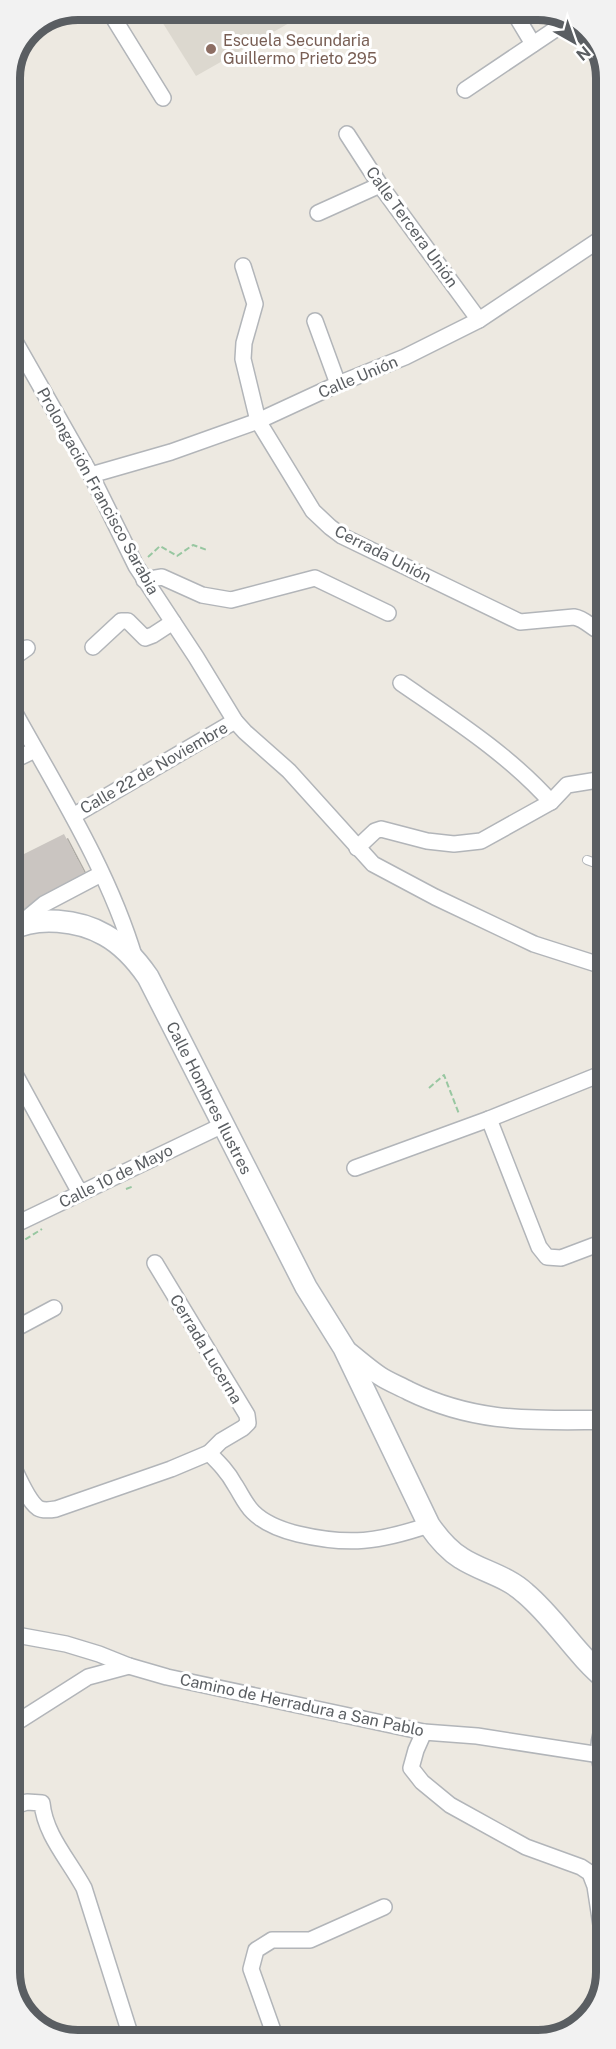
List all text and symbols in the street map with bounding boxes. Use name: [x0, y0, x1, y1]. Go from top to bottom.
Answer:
north arrow: [544, 12, 604, 72]
place label: Escuela Secundaria Guillermo Prieto 295: [223, 31, 377, 68]
marker: Escuela Secundaria Guillermo Prieto 295: [204, 42, 218, 56]
text: N: [572, 42, 594, 64]
street label: Calle Tercera Unión: [362, 163, 462, 291]
street label: Calle Unión: [315, 352, 401, 402]
street label: Prolongación Francisco Sarabia: [33, 384, 163, 598]
street label: Cerrada Unión: [331, 521, 435, 587]
street label: Calle 22 de Noviembre: [77, 718, 231, 818]
street label: Calle Hombres Ilustres: [162, 1018, 256, 1178]
street label: Calle 10 de Mayo: [56, 1140, 176, 1212]
street label: Cerrada Lucerna: [166, 1291, 246, 1407]
street label: Camino de Herradura a San Pablo: [178, 1670, 426, 1740]

